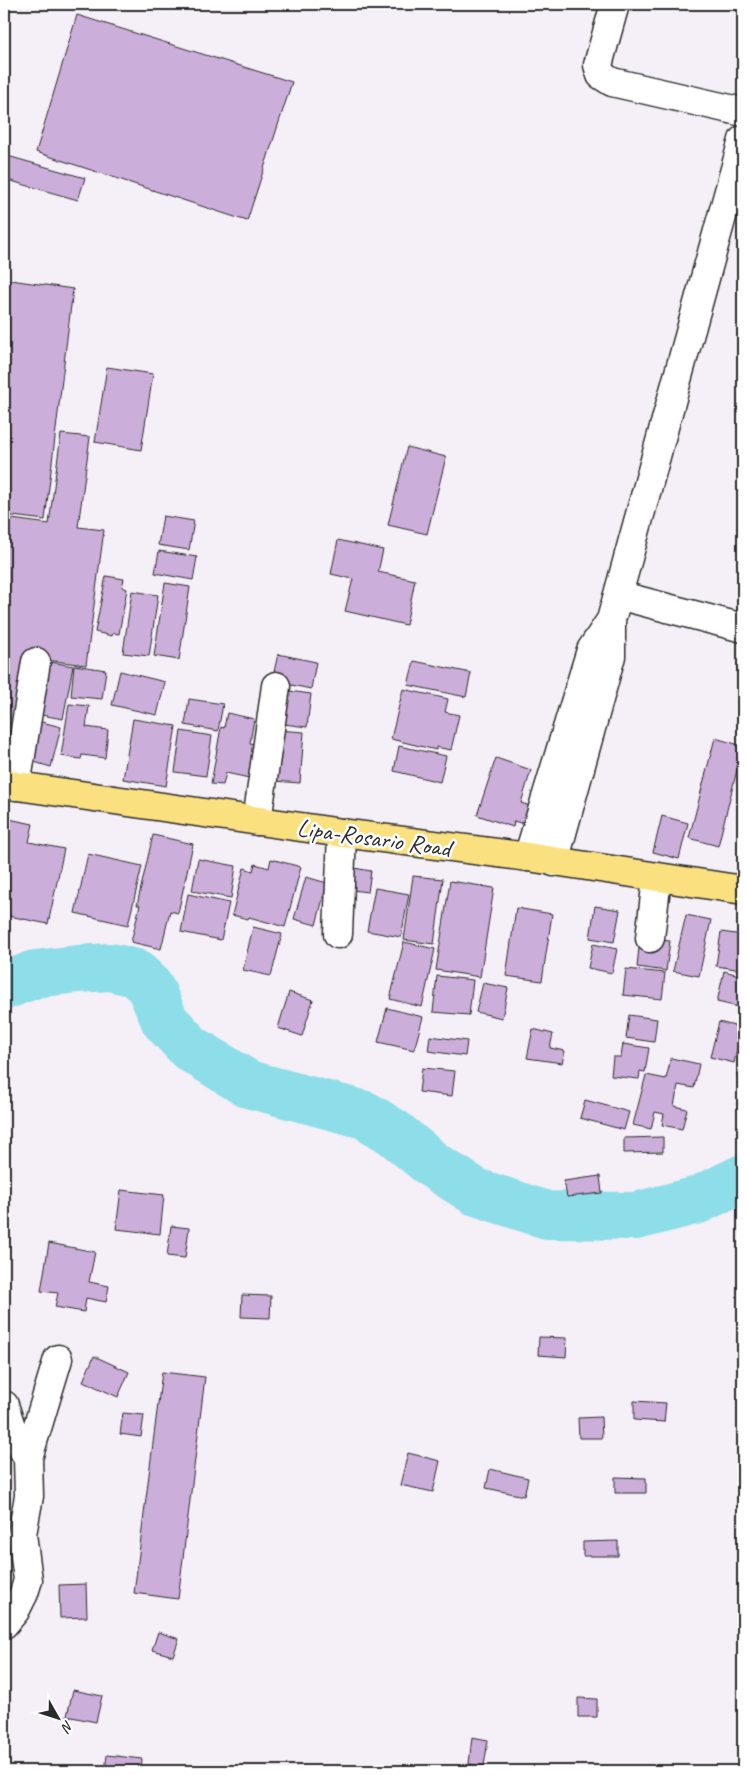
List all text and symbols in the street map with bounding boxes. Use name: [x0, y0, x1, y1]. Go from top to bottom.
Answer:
street label: Lipa-Rosario Road: [295, 811, 457, 865]
north arrow: [32, 1692, 82, 1742]
text: N: [57, 1717, 77, 1736]

